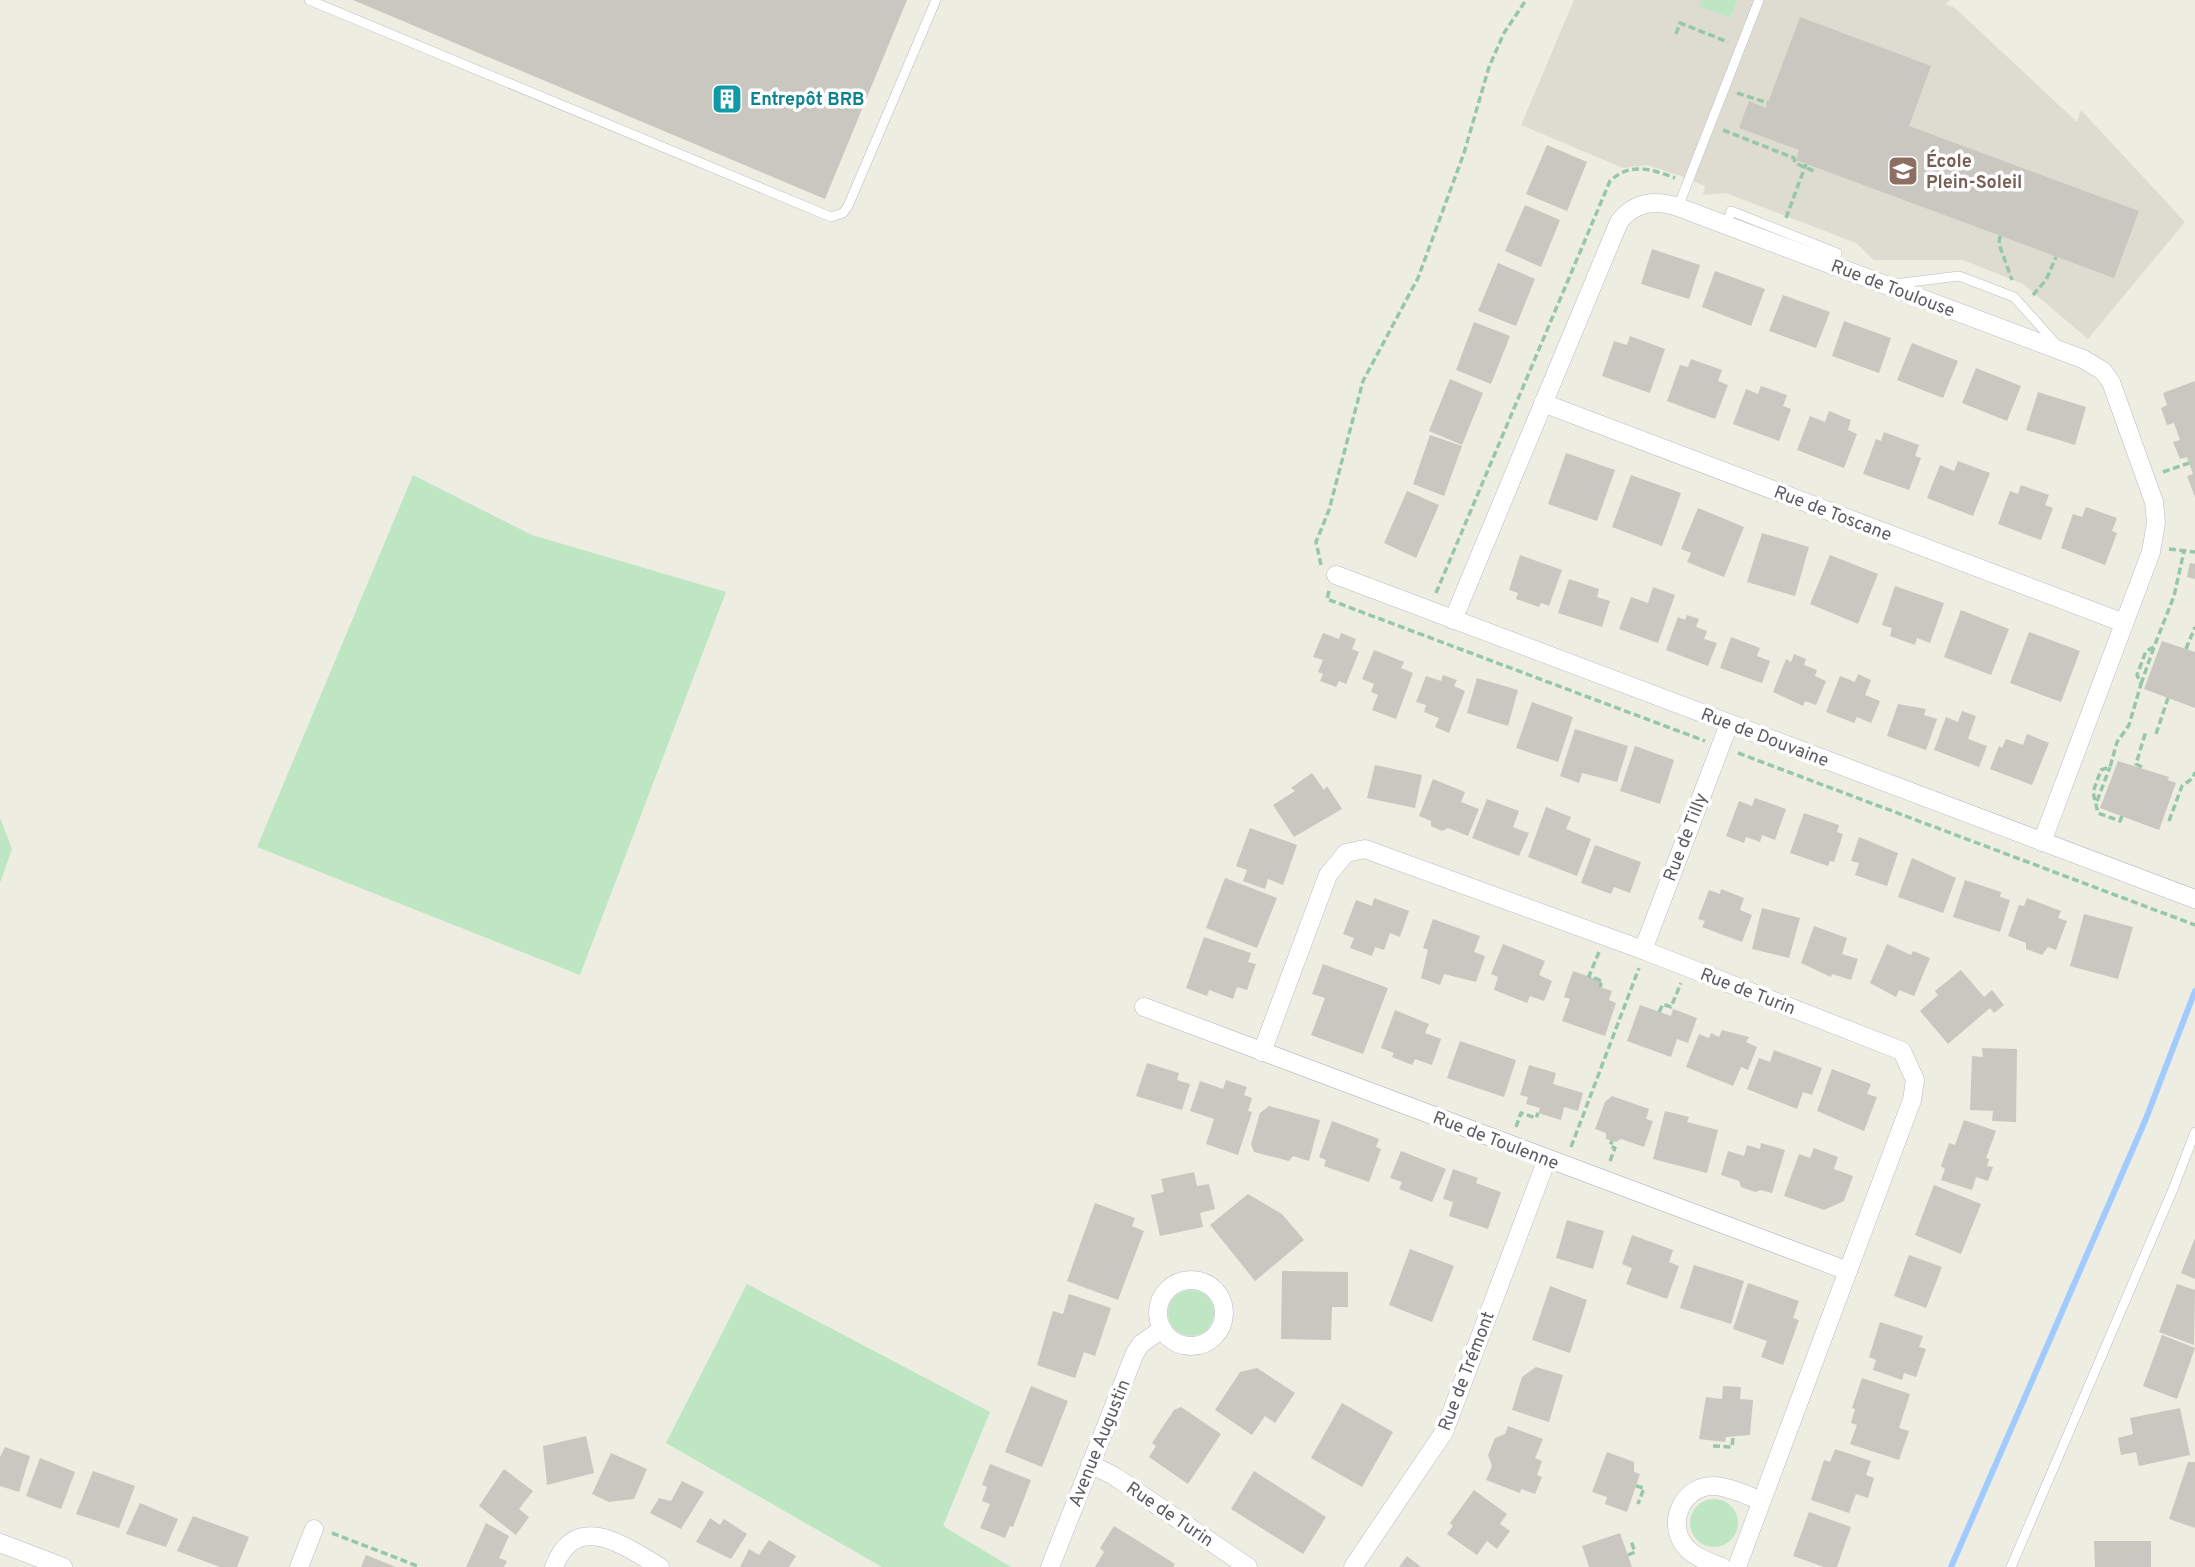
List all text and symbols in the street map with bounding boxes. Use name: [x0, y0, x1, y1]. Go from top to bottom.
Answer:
building icon: Entrepôt BRB: [710, 82, 744, 116]
place label: Entrepôt BRB: [750, 89, 865, 112]
place label: École Plein-Soleil: [1926, 149, 2022, 195]
school or university icon: École Plein-Soleil: [1886, 154, 1920, 188]
street label: Rue de Toulouse: [1827, 255, 1958, 324]
street label: Rue de Toscane: [1770, 481, 1895, 547]
street label: Rue de Douvaine: [1697, 703, 1832, 773]
street label: Rue de Tilly: [1659, 790, 1714, 885]
street label: Rue de Turin: [1696, 964, 1799, 1021]
street label: Rue de Toulenne: [1429, 1107, 1562, 1176]
street label: Rue de Trémont: [1434, 1308, 1501, 1435]
street label: Avenue Augustin: [1064, 1376, 1136, 1511]
street label: Rue de Turin: [1121, 1478, 1217, 1553]

